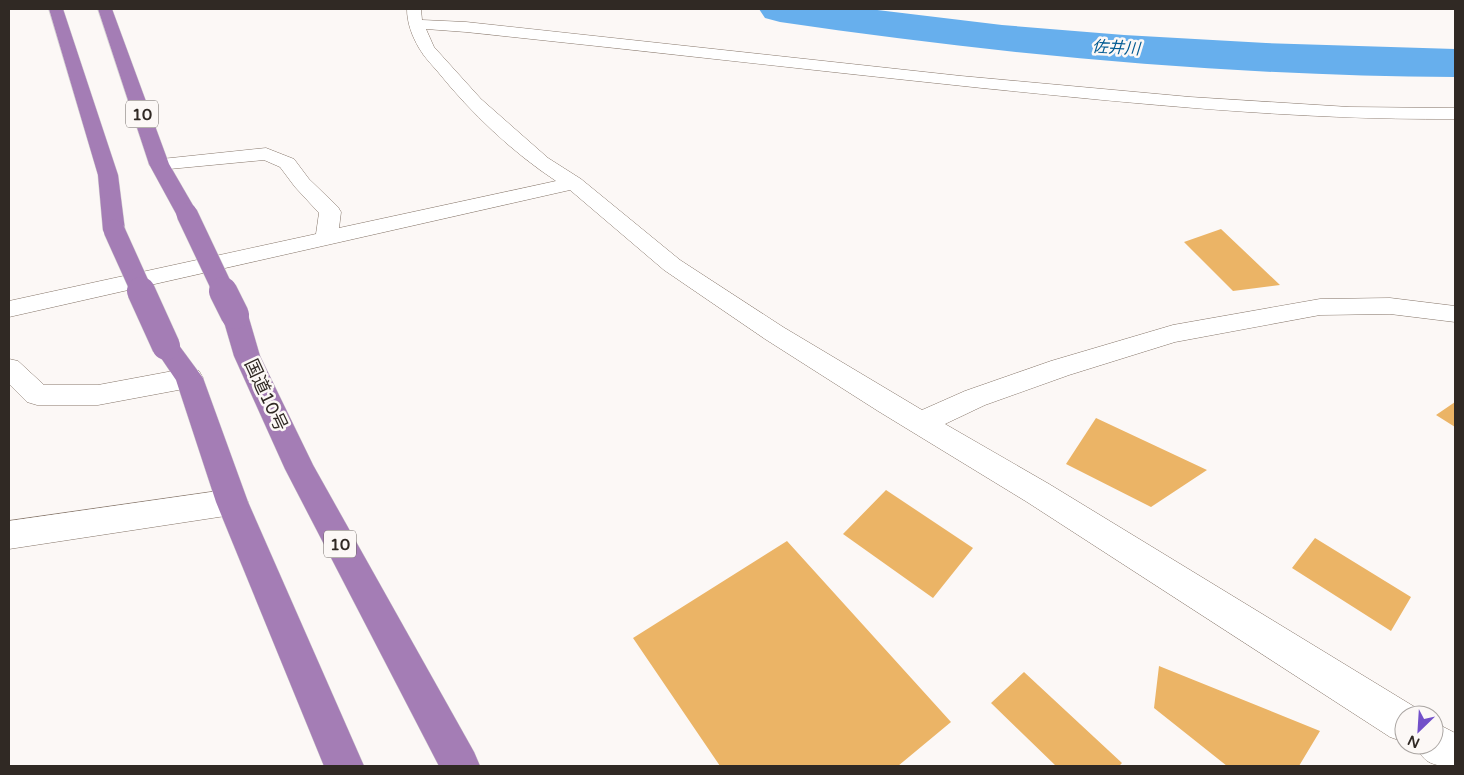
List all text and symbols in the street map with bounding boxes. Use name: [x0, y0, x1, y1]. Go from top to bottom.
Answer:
water label: 佐井川: [1091, 37, 1142, 59]
road number: 10: [126, 100, 158, 128]
street label: 国道10号: [240, 356, 292, 434]
road number: 10: [324, 530, 356, 558]
north arrow: [1394, 705, 1444, 755]
text: N: [1405, 731, 1422, 751]

